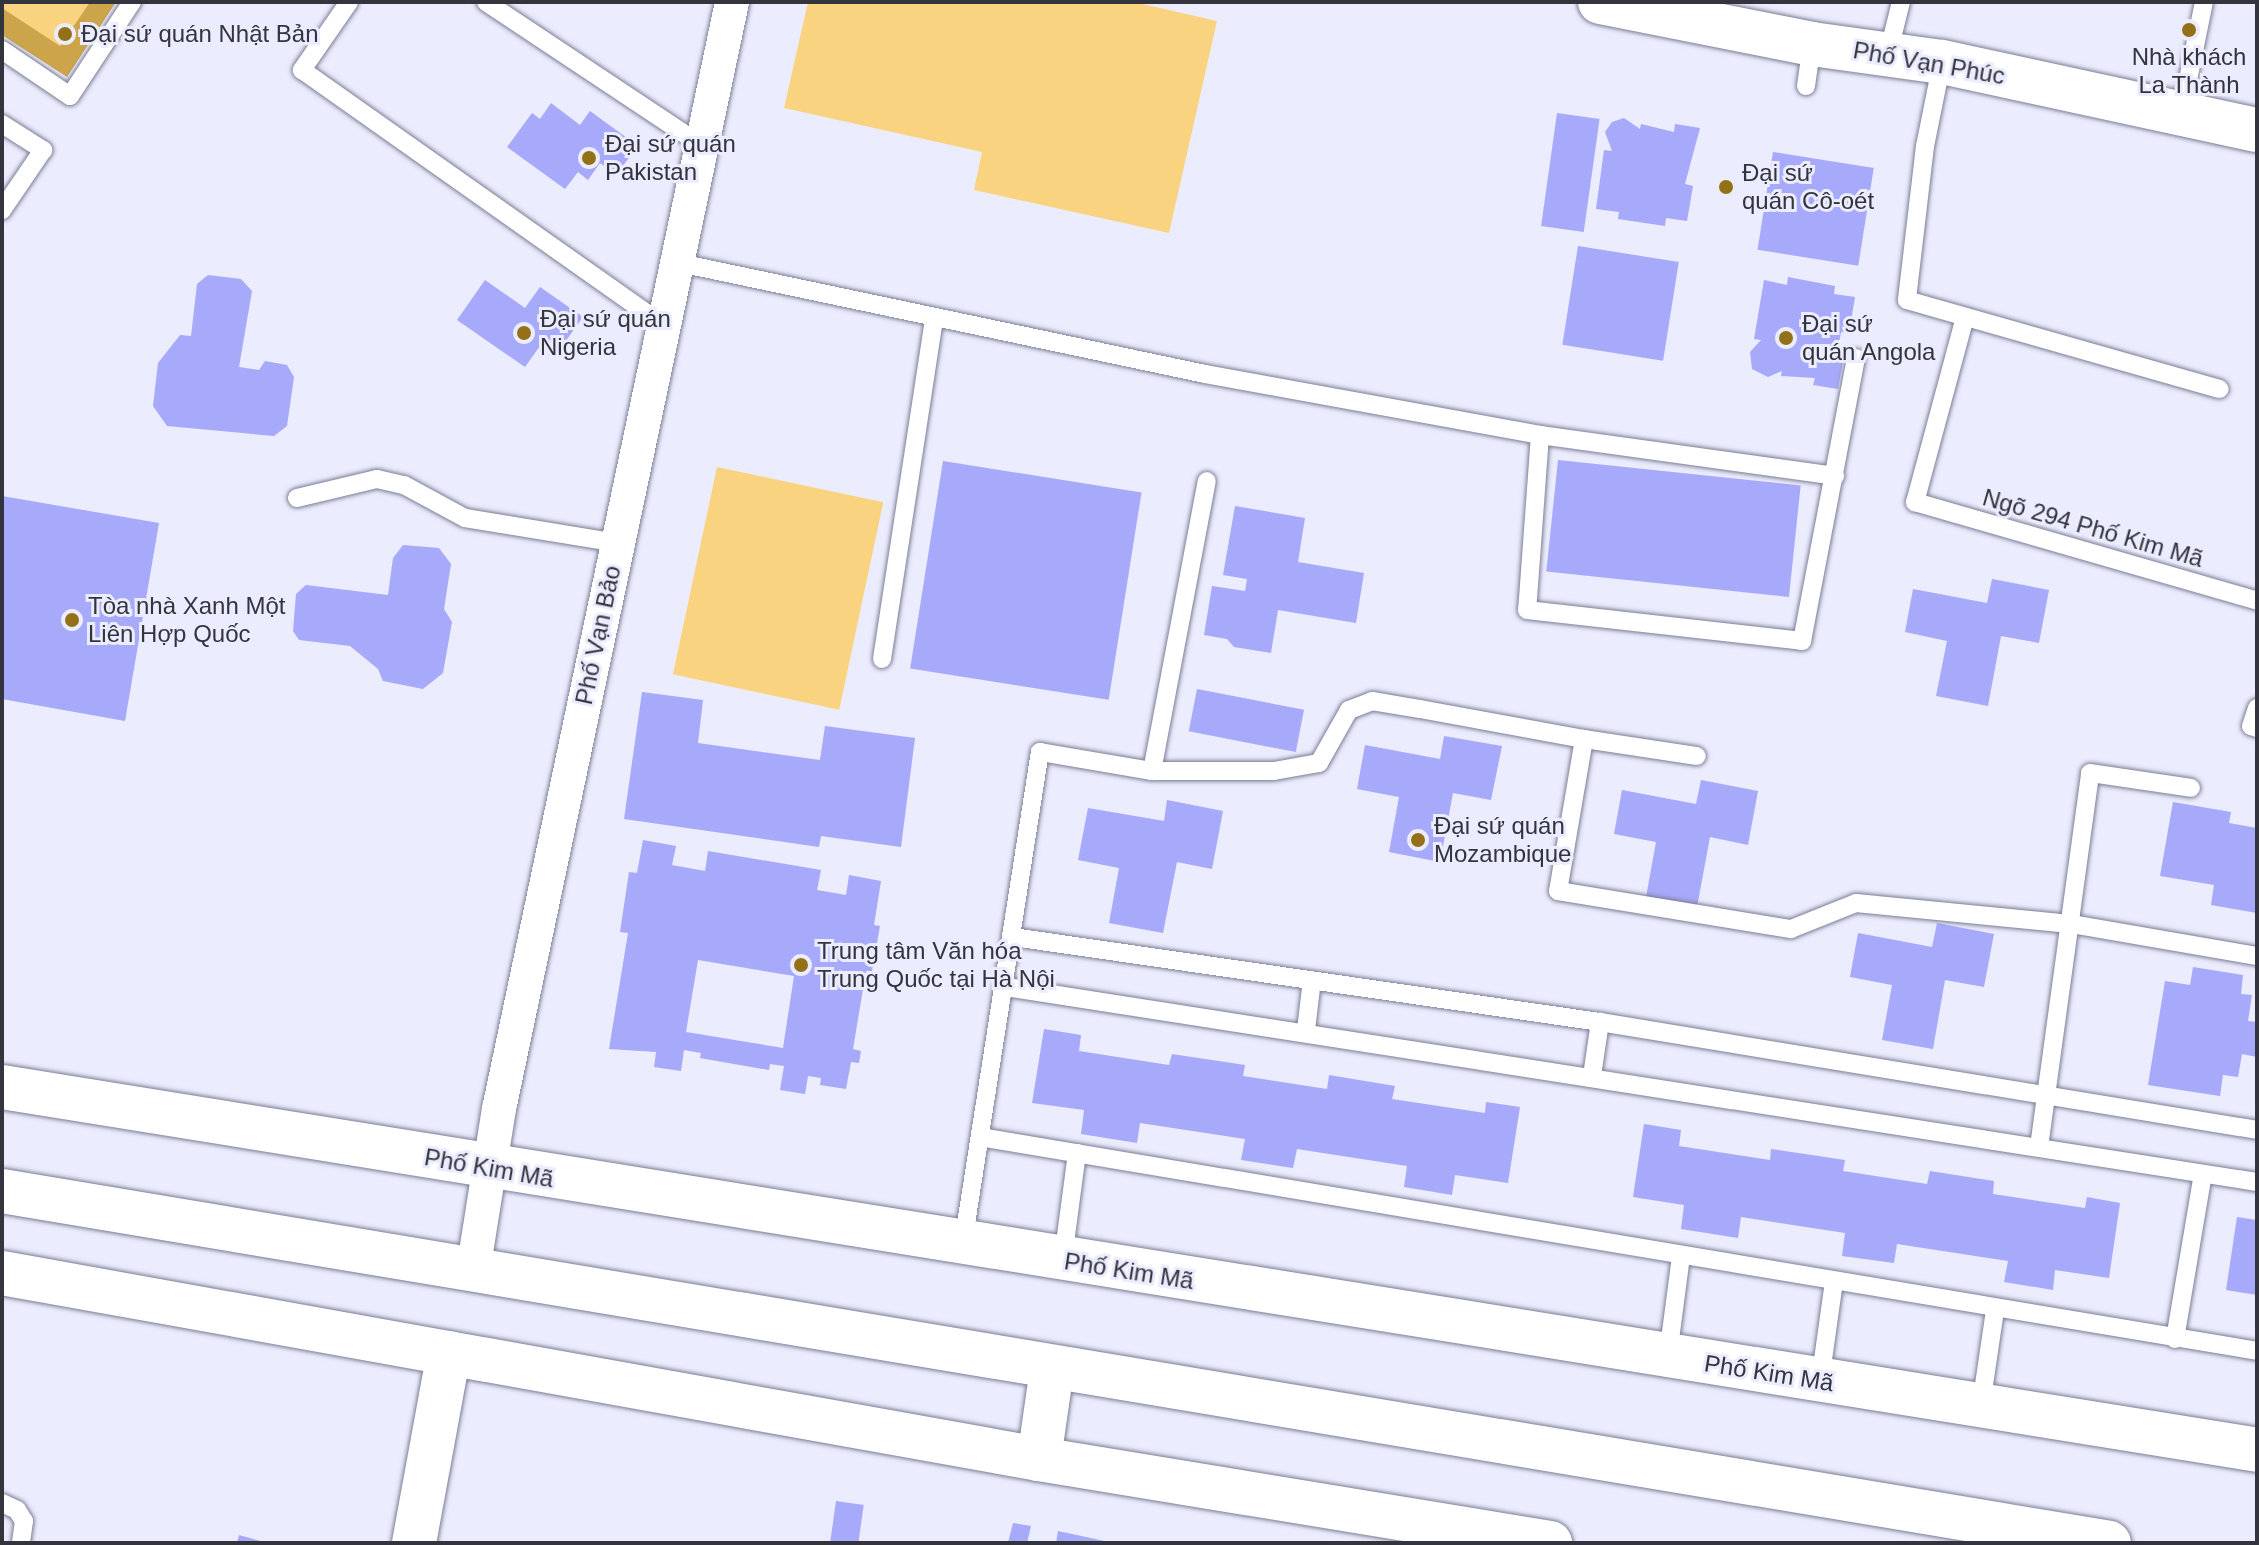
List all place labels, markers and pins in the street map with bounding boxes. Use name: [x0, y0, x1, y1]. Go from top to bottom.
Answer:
place label: Đại sứ quán Nhật Bản: [81, 20, 319, 48]
marker: Nhà khách La Thành: [2180, 21, 2198, 39]
marker: Đại sứ quán Nhật Bản: [56, 25, 74, 43]
place label: Nhà khách La Thành: [2132, 43, 2246, 99]
place label: Đại sứ quán Pakistan: [605, 130, 736, 186]
marker: Đại sứ quán Pakistan: [580, 149, 598, 167]
place label: Đại sứ quán Cô-oét: [1742, 159, 1874, 215]
marker: Đại sứ quán Cô-oét: [1717, 178, 1735, 196]
place label: Đại sứ quán Nigeria: [540, 305, 671, 361]
place label: Đại sứ quán Angola: [1802, 310, 1937, 366]
marker: Đại sứ quán Nigeria: [515, 324, 533, 342]
marker: Đại sứ quán Angola: [1777, 329, 1795, 347]
place label: Tòa nhà Xanh Một Liên Hợp Quốc: [88, 592, 285, 648]
marker: Tòa nhà Xanh Một Liên Hợp Quốc: [63, 611, 81, 629]
place label: Đại sứ quán Mozambique: [1434, 812, 1571, 868]
marker: Đại sứ quán Mozambique: [1409, 831, 1427, 849]
place label: Trung tâm Văn hóa Trung Quốc tại Hà Nội: [817, 937, 1055, 993]
marker: Trung tâm Văn hóa Trung Quốc tại Hà Nội: [792, 956, 810, 974]

